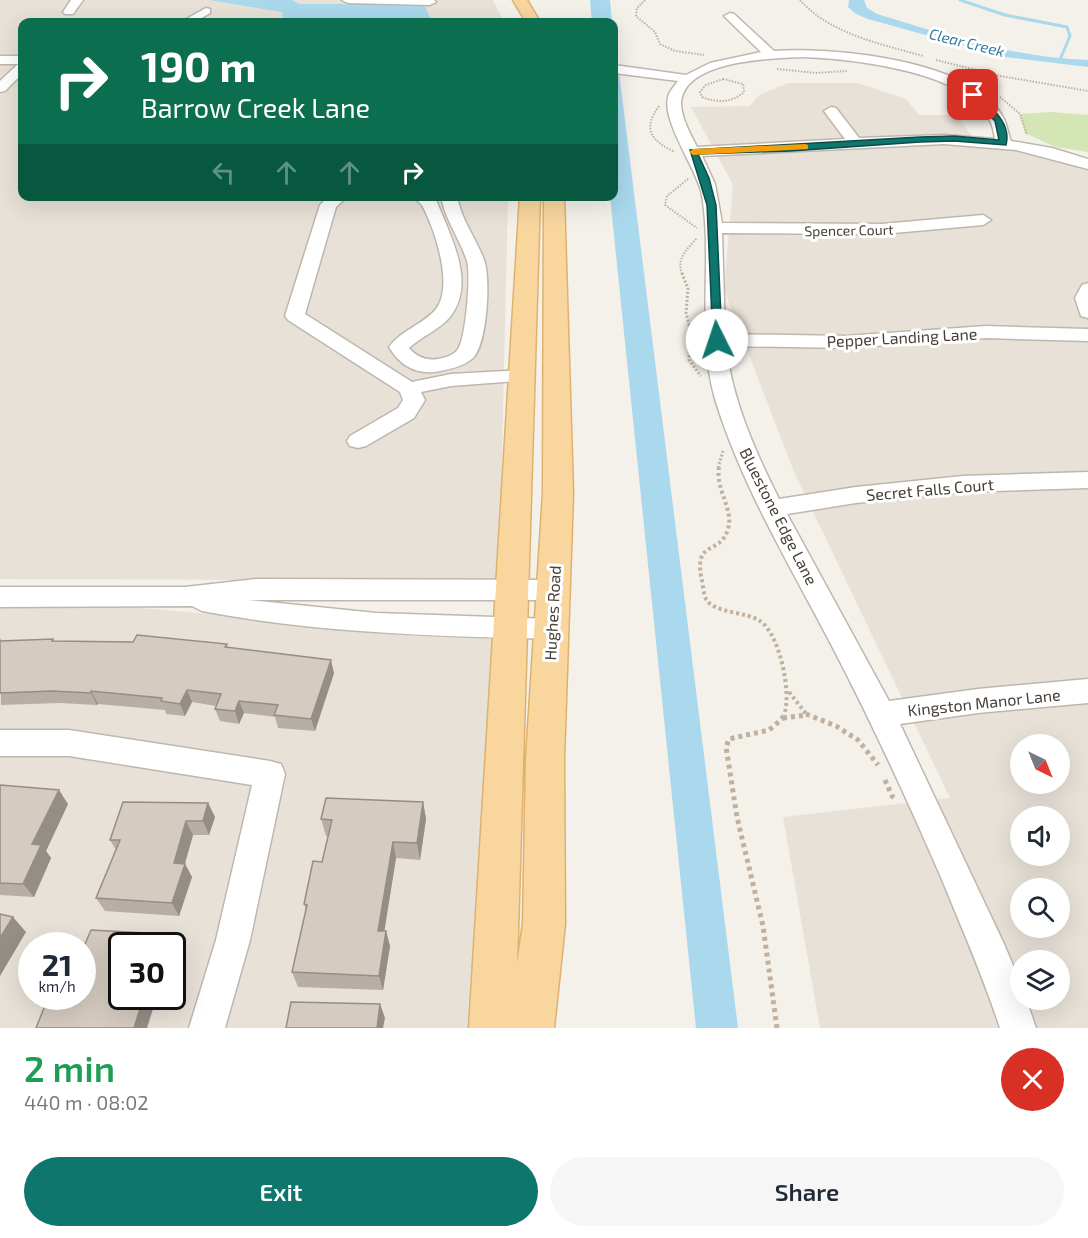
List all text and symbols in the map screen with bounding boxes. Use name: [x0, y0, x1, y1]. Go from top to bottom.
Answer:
water label: Clear Creek: [928, 24, 1007, 60]
text: 190 m: [141, 40, 257, 90]
icon: right: [42, 42, 120, 120]
pin: [947, 69, 998, 120]
icon: arrive: [956, 78, 989, 111]
text: Barrow Creek Lane: [141, 91, 370, 123]
icon: left: [207, 156, 240, 189]
icon: ahead: [270, 156, 303, 189]
icon: ahead: [333, 156, 366, 189]
icon: right: [396, 156, 429, 189]
street label: Spencer Court: [804, 221, 894, 239]
position arrow: [685, 308, 749, 372]
street label: Pepper Landing Lane: [826, 324, 978, 350]
street label: Bluestone Edge Lane: [736, 444, 822, 588]
street label: Secret Falls Court: [865, 474, 995, 504]
street label: Hughes Road: [540, 565, 564, 661]
street label: Kingston Manor Lane: [907, 685, 1061, 719]
north arrow: [1010, 734, 1070, 794]
map controls: [1010, 734, 1070, 1010]
button: sound: [1010, 806, 1070, 866]
button: search: [1010, 878, 1070, 938]
speed limit sign: 30: [108, 932, 186, 1010]
text: 21: [42, 946, 72, 982]
button: layers: [1010, 950, 1070, 1010]
text: km/h: [38, 977, 76, 995]
text: 2 min: [24, 1046, 115, 1089]
button: close: [1001, 1048, 1064, 1111]
text: 440 m · 08:02: [24, 1090, 149, 1114]
button: Exit: [24, 1157, 538, 1226]
button: Share: [550, 1157, 1064, 1226]

